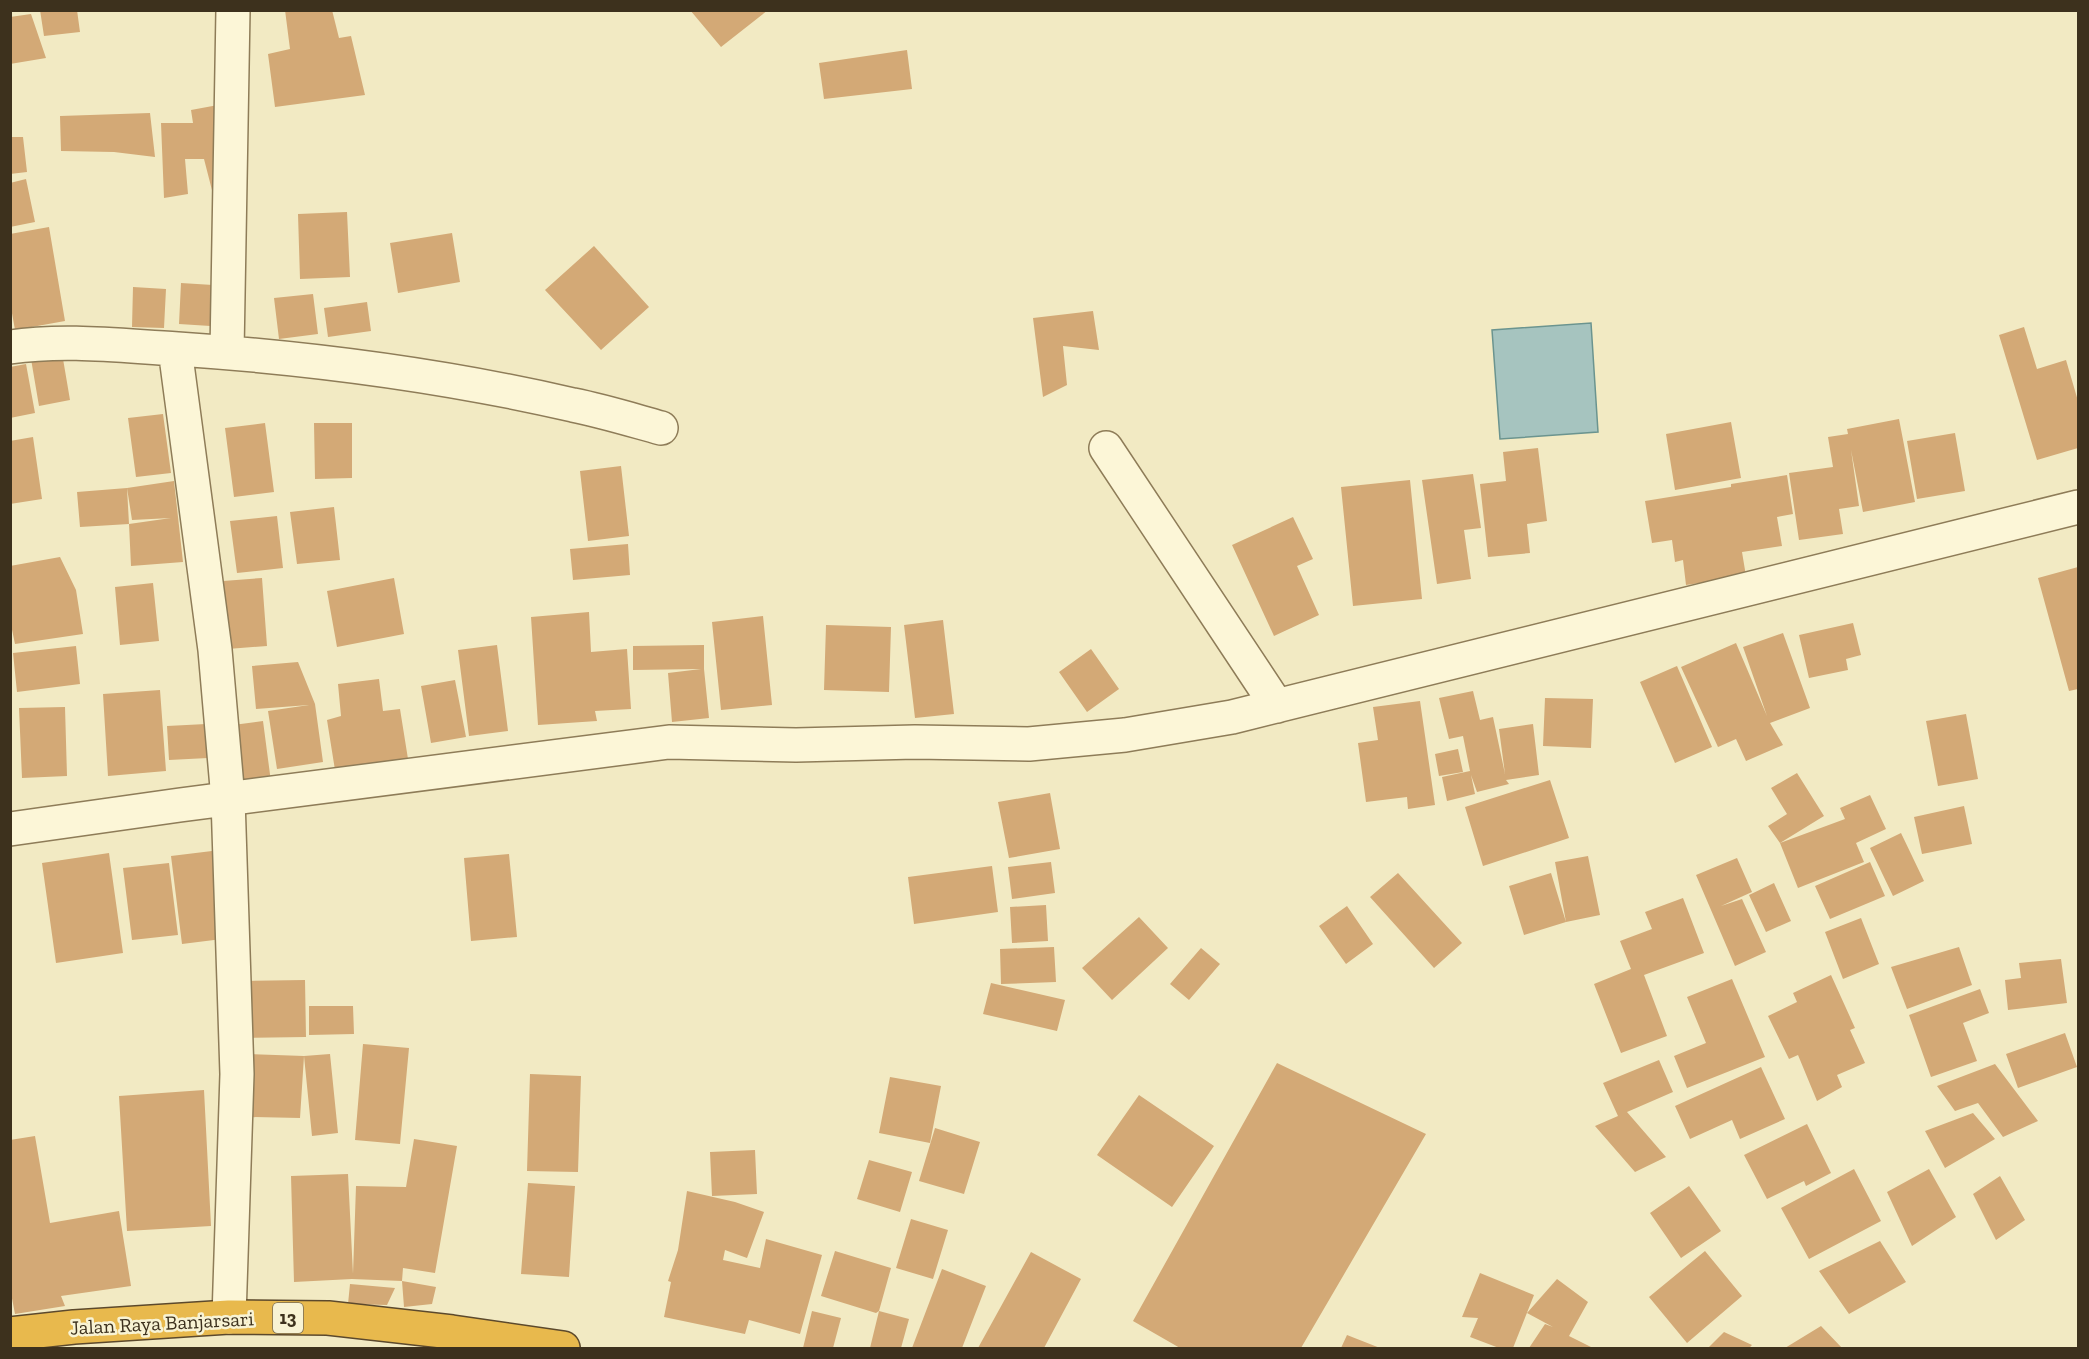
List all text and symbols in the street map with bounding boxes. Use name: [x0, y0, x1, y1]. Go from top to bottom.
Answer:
road number: 13: [273, 1303, 303, 1333]
street label: Jalan Raya Banjarsari: [70, 1306, 255, 1340]

